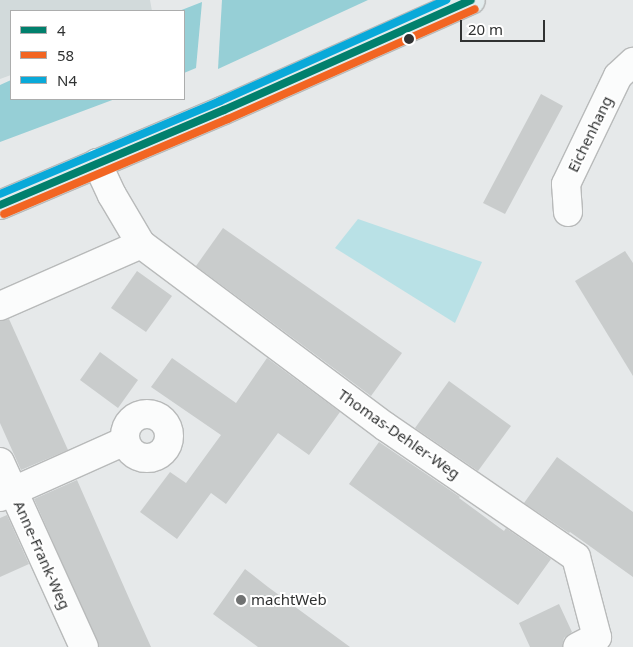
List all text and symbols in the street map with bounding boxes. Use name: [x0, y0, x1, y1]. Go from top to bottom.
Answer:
legend: [10, 10, 185, 100]
scale bar: [463, 10, 548, 42]
text: 20 m: [468, 19, 503, 39]
text: 4: [57, 20, 66, 40]
unlabelled marker: [404, 34, 414, 44]
text: 58: [57, 45, 74, 65]
text: N4: [57, 70, 77, 90]
street label: Eichenhang: [564, 93, 616, 175]
street label: Thomas-Dehler-Weg: [335, 385, 463, 483]
street label: Anne-Frank-Weg: [10, 498, 74, 612]
place label: machtWeb: [251, 591, 327, 609]
marker: machtWeb: [235, 594, 247, 606]

